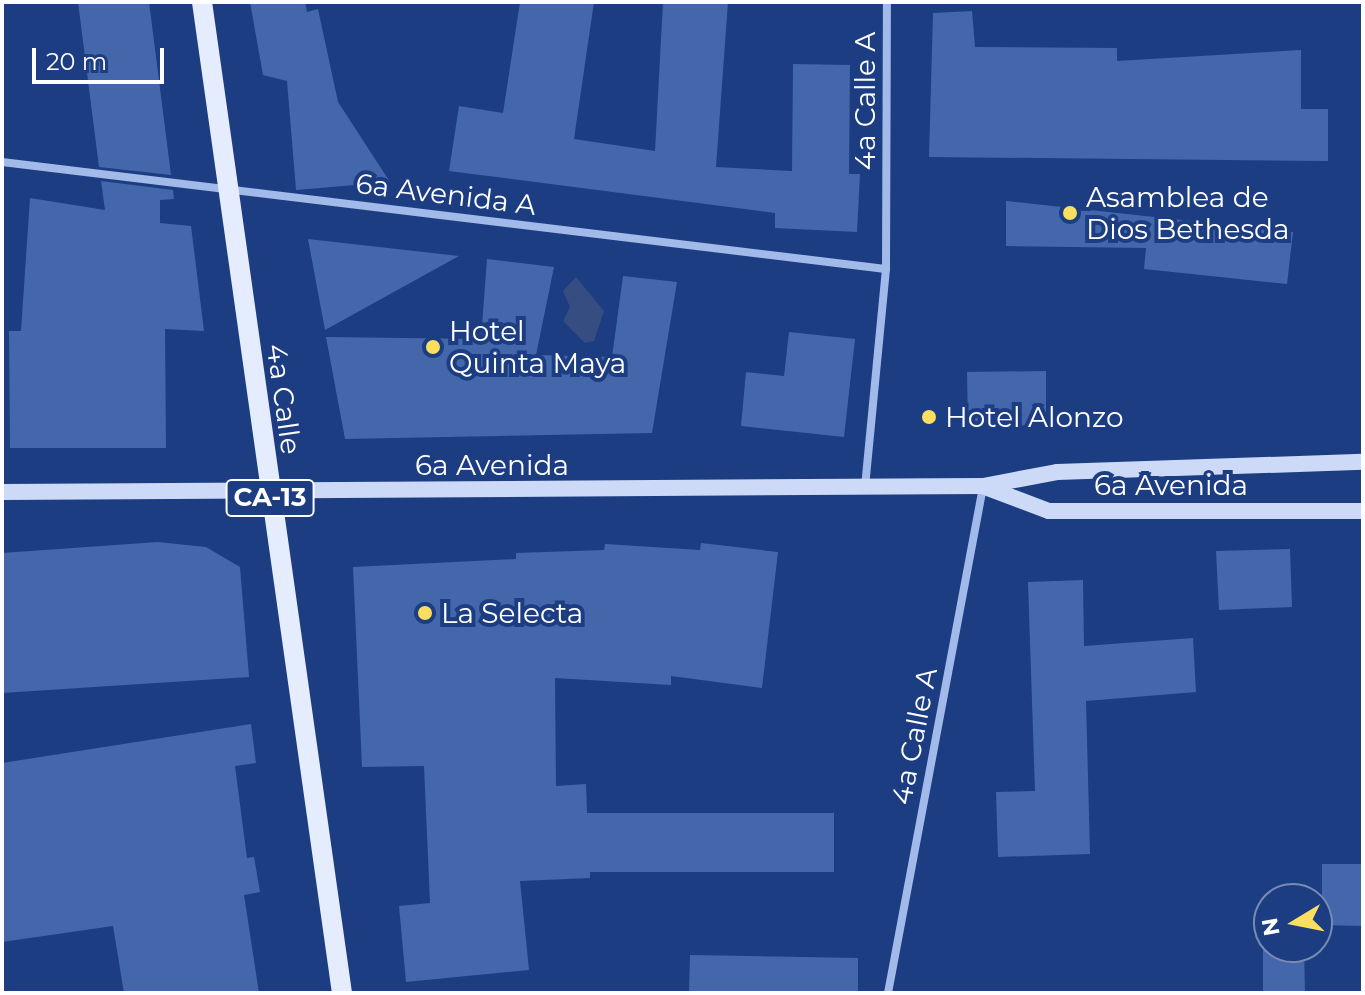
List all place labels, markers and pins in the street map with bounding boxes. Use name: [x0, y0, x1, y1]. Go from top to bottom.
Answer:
place label: Asamblea de Dios Bethesda: [1086, 180, 1290, 246]
marker: Asamblea de Dios Bethesda: [1061, 204, 1079, 222]
place label: Hotel Quinta Maya: [449, 314, 626, 380]
marker: Hotel Quinta Maya: [424, 338, 442, 356]
place label: Hotel Alonzo: [945, 400, 1124, 434]
marker: Hotel Alonzo: [920, 408, 938, 426]
place label: La Selecta: [441, 596, 583, 630]
marker: La Selecta: [416, 604, 434, 622]

